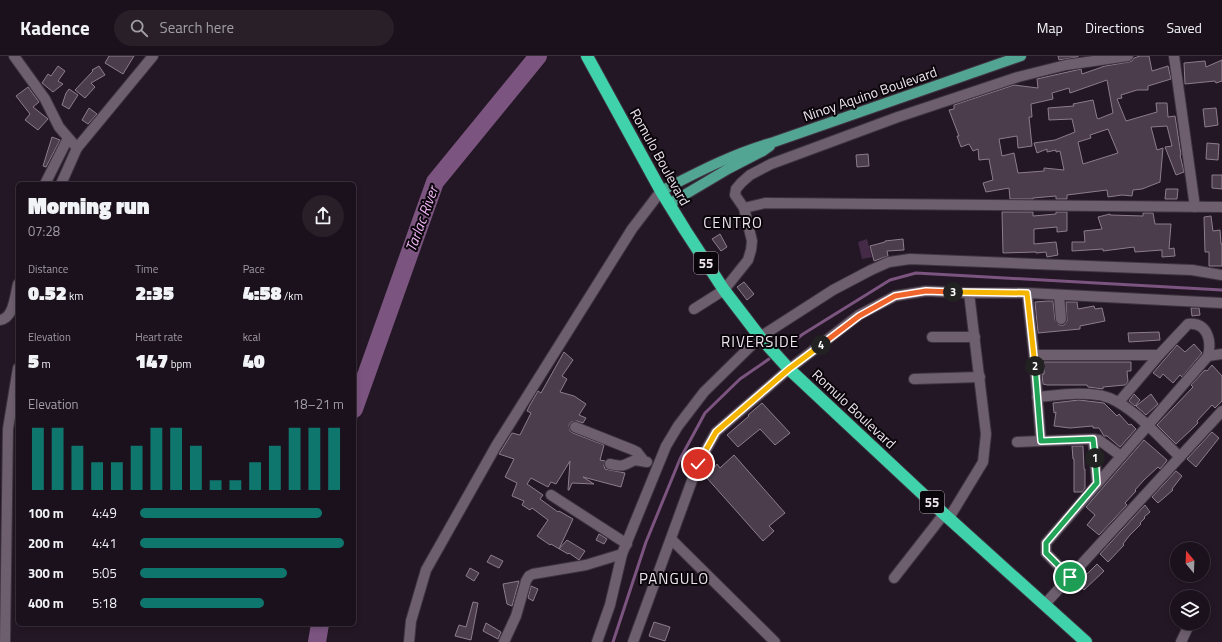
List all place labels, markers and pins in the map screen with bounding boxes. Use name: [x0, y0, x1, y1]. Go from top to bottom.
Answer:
pin: 3: [943, 282, 963, 302]
pin: 4: [811, 335, 831, 355]
pin: 2: [1025, 356, 1045, 376]
pin: [681, 447, 715, 481]
pin: 1: [1085, 448, 1105, 468]
pin: [1053, 560, 1087, 594]

